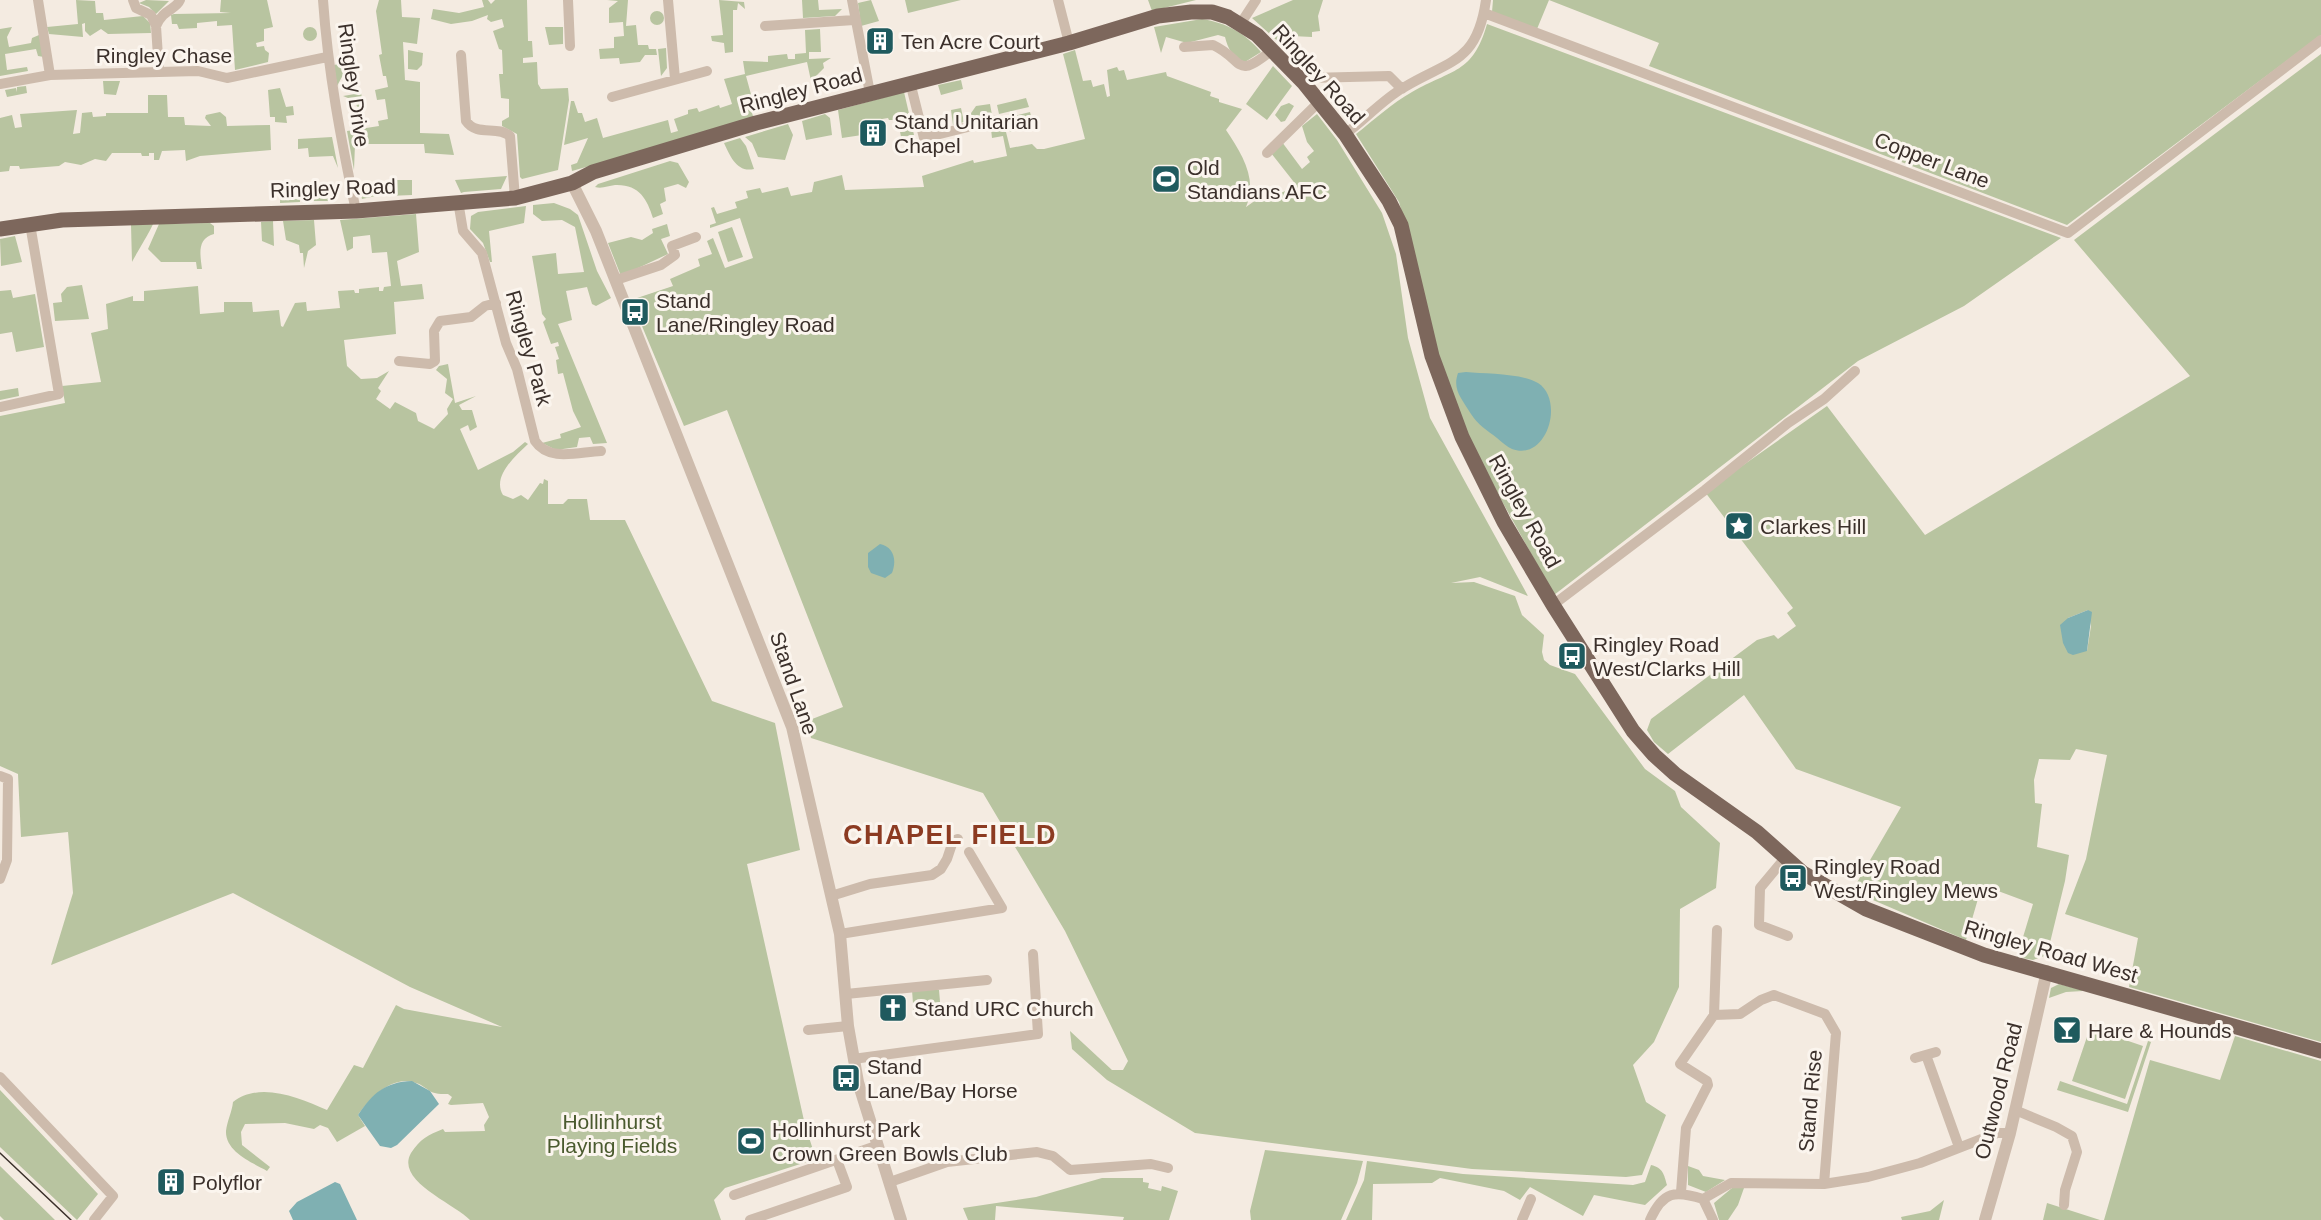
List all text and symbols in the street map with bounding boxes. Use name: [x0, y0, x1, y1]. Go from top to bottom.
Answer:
street label: Ringley Road: [1268, 19, 1370, 129]
street label: Ringley Drive: [334, 22, 374, 148]
building icon: Ten Acre Court: [864, 25, 896, 57]
place label: Ten Acre Court: [901, 30, 1040, 53]
street label: Ringley Chase: [96, 44, 232, 67]
street label: Ringley Road: [737, 63, 865, 117]
place label: Stand Unitarian Chapel: [894, 110, 1039, 157]
building icon: Stand Unitarian Chapel: [857, 117, 889, 149]
street label: Copper Lane: [1871, 128, 1993, 192]
place label: Old Standians AFC: [1187, 156, 1327, 203]
sports icon: Old Standians AFC: [1150, 163, 1182, 195]
street label: Ringley Road: [270, 174, 396, 202]
street label: Ringley Park: [502, 288, 557, 409]
place label: Stand Lane/Ringley Road: [656, 289, 835, 336]
bus stop icon: Stand Lane/Ringley Road: [619, 296, 651, 328]
street label: Ringley Road: [1484, 450, 1566, 572]
place icon: Clarkes Hill: [1723, 510, 1755, 542]
place label: Clarkes Hill: [1760, 515, 1866, 538]
street label: Stand Lane: [766, 628, 822, 738]
place label: Ringley Road West/Clarks Hill: [1593, 633, 1741, 680]
bus stop icon: Ringley Road West/Clarks Hill: [1556, 640, 1588, 672]
district label: CHAPEL FIELD: [843, 820, 1057, 850]
place label: Ringley Road West/Ringley Mews: [1814, 855, 1998, 902]
bus stop icon: Ringley Road West/Ringley Mews: [1777, 862, 1809, 894]
street label: Ringley Road West: [1962, 915, 2141, 987]
church icon: Stand URC Church: [877, 992, 909, 1024]
place label: Stand URC Church: [914, 997, 1094, 1020]
bar icon: Hare & Hounds: [2051, 1014, 2083, 1046]
place label: Hare & Hounds: [2088, 1019, 2232, 1042]
street label: Outwood Road: [1970, 1020, 2026, 1162]
street label: Stand Rise: [1794, 1049, 1826, 1153]
place label: Stand Lane/Bay Horse: [867, 1055, 1018, 1102]
bus stop icon: Stand Lane/Bay Horse: [830, 1062, 862, 1094]
park label: Hollinhurst Playing Fields: [547, 1110, 677, 1157]
place label: Hollinhurst Park Crown Green Bowls Club: [772, 1118, 1008, 1165]
sports icon: Hollinhurst Park Crown Green Bowls Club: [735, 1125, 767, 1157]
building icon: Polyflor: [155, 1166, 187, 1198]
place label: Polyflor: [192, 1171, 262, 1194]

